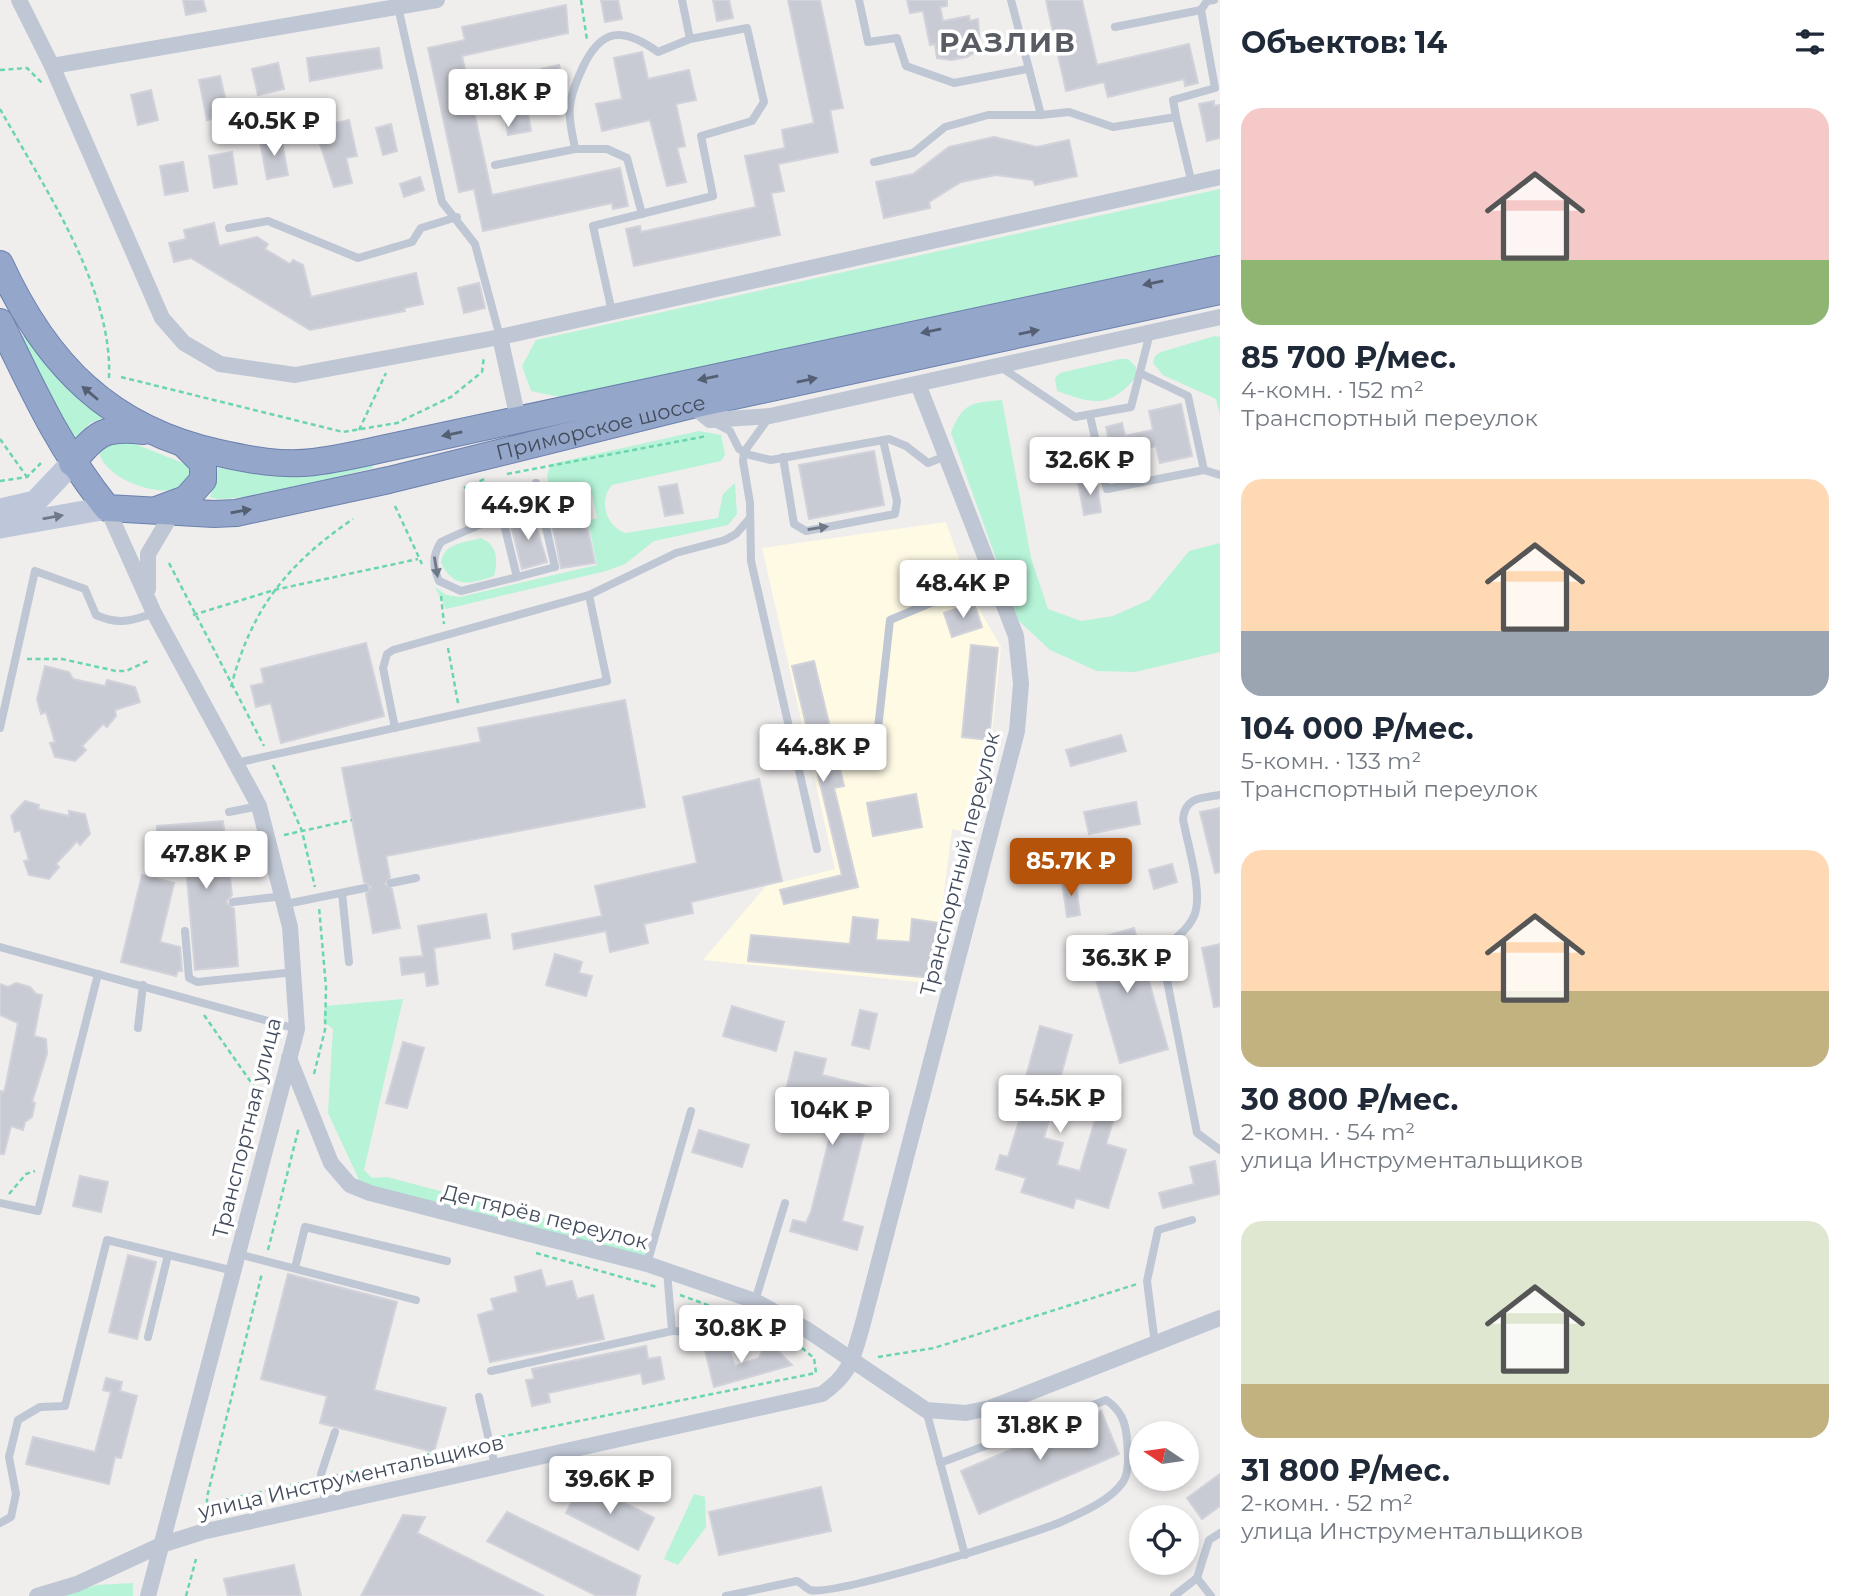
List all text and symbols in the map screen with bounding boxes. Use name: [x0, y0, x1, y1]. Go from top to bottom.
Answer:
icon: filters: [1791, 23, 1829, 61]
text: Объектов: 14: [1241, 24, 1447, 61]
district label: РАЗЛИВ: [939, 25, 1077, 59]
pin: 81.8K ₽: [443, 69, 573, 129]
text: 81.8K ₽: [464, 78, 552, 106]
pin: 40.5K ₽: [209, 99, 339, 158]
text: 40.5K ₽: [228, 107, 320, 135]
icon: home: [1472, 153, 1598, 279]
one-way arrow: [1142, 278, 1164, 289]
one-way arrow: [920, 325, 942, 336]
one-way arrow: [1018, 326, 1040, 337]
text: 85 700 ₽/мес.: [1241, 339, 1456, 376]
one-way arrow: [697, 373, 719, 384]
one-way arrow: [796, 375, 818, 386]
text: 4-комн. · 152 m²: [1241, 376, 1424, 404]
one-way arrow: [81, 385, 99, 401]
street label: Приморское шоссе: [493, 389, 708, 465]
text: Транспортный переулок: [1241, 404, 1538, 432]
one-way arrow: [441, 428, 463, 439]
pin: 32.6K ₽: [1025, 438, 1155, 497]
text: 32.6K ₽: [1045, 446, 1135, 474]
pin: 44.9K ₽: [463, 482, 593, 542]
text: 44.9K ₽: [481, 491, 575, 519]
one-way arrow: [230, 505, 252, 516]
one-way arrow: [42, 511, 64, 522]
one-way arrow: [807, 522, 829, 533]
icon: home: [1472, 524, 1598, 650]
one-way arrow: [431, 556, 442, 578]
pin: 48.4K ₽: [898, 560, 1028, 620]
text: 48.4K ₽: [916, 569, 1010, 597]
text: 104 000 ₽/мес.: [1241, 710, 1474, 747]
pin: 44.8K ₽: [758, 724, 888, 784]
street label: Транспортный переулок: [915, 729, 1004, 998]
text: 44.8K ₽: [776, 733, 870, 761]
text: 5-комн. · 133 m²: [1241, 747, 1421, 775]
text: Транспортный переулок: [1241, 775, 1538, 803]
pin: 47.8K ₽: [141, 832, 271, 891]
pin: 85.7K ₽: [1006, 838, 1136, 898]
text: 47.8K ₽: [161, 840, 251, 868]
text: 85.7K ₽: [1026, 847, 1116, 875]
icon: home: [1472, 895, 1598, 1021]
pin: 36.3K ₽: [1062, 936, 1192, 995]
text: 36.3K ₽: [1082, 944, 1172, 972]
street label: Транспортная улица: [207, 1015, 286, 1241]
pin: 54.5K ₽: [995, 1076, 1125, 1135]
text: 30 800 ₽/мес.: [1241, 1081, 1458, 1118]
text: 54.5K ₽: [1014, 1084, 1106, 1112]
pin: 104K ₽: [775, 1088, 889, 1147]
text: 104K ₽: [791, 1096, 873, 1124]
text: 2-комн. · 54 m²: [1241, 1118, 1415, 1146]
text: улица Инструментальщиков: [1241, 1146, 1584, 1174]
street label: Дегтярёв переулок: [439, 1179, 651, 1254]
icon: home: [1472, 1266, 1598, 1392]
pin: 30.8K ₽: [676, 1306, 806, 1365]
text: 30.8K ₽: [695, 1314, 787, 1342]
pin: 31.8K ₽: [975, 1402, 1105, 1462]
text: 31.8K ₽: [997, 1411, 1083, 1439]
north arrow: [1129, 1421, 1199, 1491]
map controls: [1129, 1421, 1199, 1575]
street label: улица Инструментальщиков: [195, 1429, 506, 1524]
text: 31 800 ₽/мес.: [1241, 1452, 1450, 1489]
pin: 39.6K ₽: [545, 1456, 675, 1516]
text: 39.6K ₽: [565, 1465, 655, 1493]
text: 2-комн. · 52 m²: [1241, 1489, 1413, 1517]
button: locate: [1129, 1505, 1199, 1575]
text: улица Инструментальщиков: [1241, 1517, 1584, 1545]

